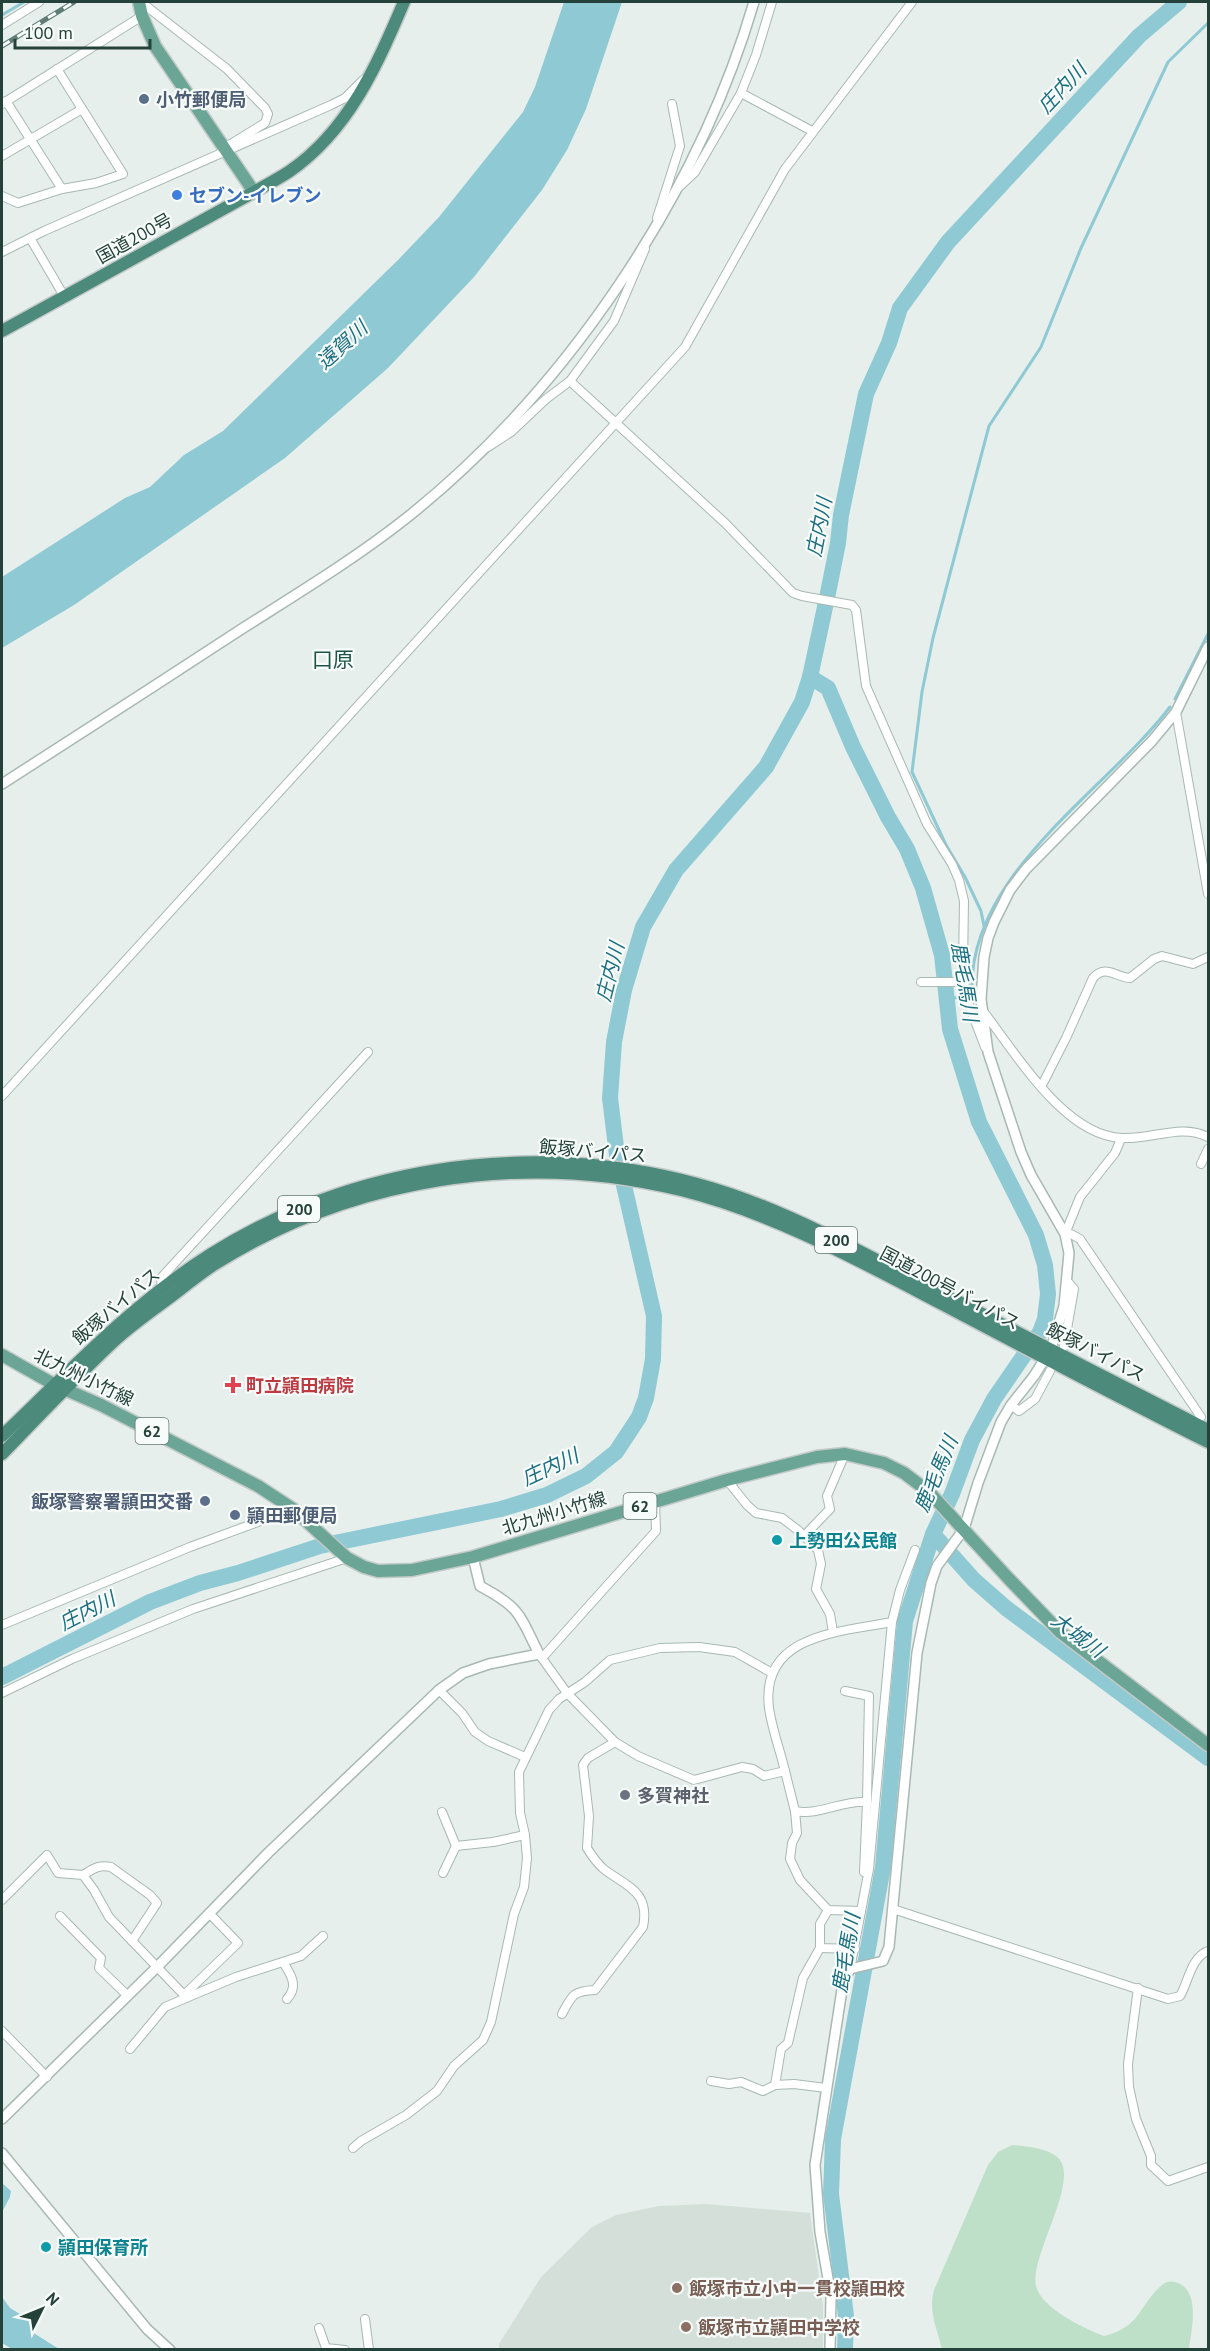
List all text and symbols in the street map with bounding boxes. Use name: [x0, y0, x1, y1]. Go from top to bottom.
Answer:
scale bar: [15, 12, 150, 50]
text: 100 m: [24, 21, 73, 44]
water label: 庄内川: [1032, 56, 1093, 119]
place label: 小竹郵便局: [156, 88, 246, 111]
marker: 小竹郵便局: [137, 92, 151, 106]
place label: セブン-イレブン: [189, 184, 321, 207]
marker: セブン-イレブン: [170, 188, 184, 202]
street label: 国道200号: [92, 208, 176, 268]
water label: 遠賀川: [311, 314, 374, 375]
water label: 庄内川: [801, 493, 838, 559]
district label: 口原: [312, 646, 354, 673]
water label: 庄内川: [590, 938, 630, 1004]
water label: 鹿毛馬川: [946, 940, 984, 1026]
street label: 飯塚バイパス: [538, 1135, 648, 1167]
road number: 200: [278, 1196, 320, 1222]
road number: 200: [815, 1227, 857, 1253]
street label: 国道200号バイパス: [876, 1241, 1024, 1335]
street label: 飯塚バイパス: [67, 1263, 165, 1349]
street label: 飯塚バイパス: [1043, 1317, 1149, 1387]
street label: 北九州小竹線: [30, 1343, 138, 1411]
place label: 町立頴田病院: [246, 1374, 354, 1397]
marker: 町立頴田病院: [224, 1376, 242, 1394]
road number: 62: [136, 1418, 168, 1444]
water label: 鹿毛馬川: [908, 1430, 964, 1516]
water label: 庄内川: [517, 1442, 584, 1491]
street label: 北九州小竹線: [499, 1486, 609, 1540]
place label: 飯塚警察署頴田交番: [31, 1490, 193, 1513]
road number: 62: [624, 1493, 656, 1519]
marker: 飯塚警察署頴田交番: [198, 1494, 212, 1508]
place label: 頴田郵便局: [247, 1504, 337, 1527]
marker: 頴田郵便局: [228, 1508, 242, 1522]
place label: 上勢田公民館: [789, 1529, 897, 1552]
marker: 上勢田公民館: [770, 1533, 784, 1547]
water label: 庄内川: [54, 1585, 121, 1636]
water label: 大城川: [1046, 1607, 1111, 1665]
place label: 多賀神社: [637, 1784, 709, 1807]
marker: 多賀神社: [618, 1788, 632, 1802]
water label: 鹿毛馬川: [826, 1909, 866, 1995]
place label: 頴田保育所: [58, 2236, 148, 2259]
marker: 頴田保育所: [39, 2240, 53, 2254]
place label: 飯塚市立小中一貫校頴田校: [689, 2277, 905, 2300]
north arrow: [12, 2279, 72, 2339]
marker: 飯塚市立小中一貫校頴田校: [670, 2281, 684, 2295]
text: N: [42, 2288, 64, 2309]
place label: 飯塚市立頴田中学校: [698, 2316, 860, 2339]
marker: 飯塚市立頴田中学校: [679, 2320, 693, 2334]

